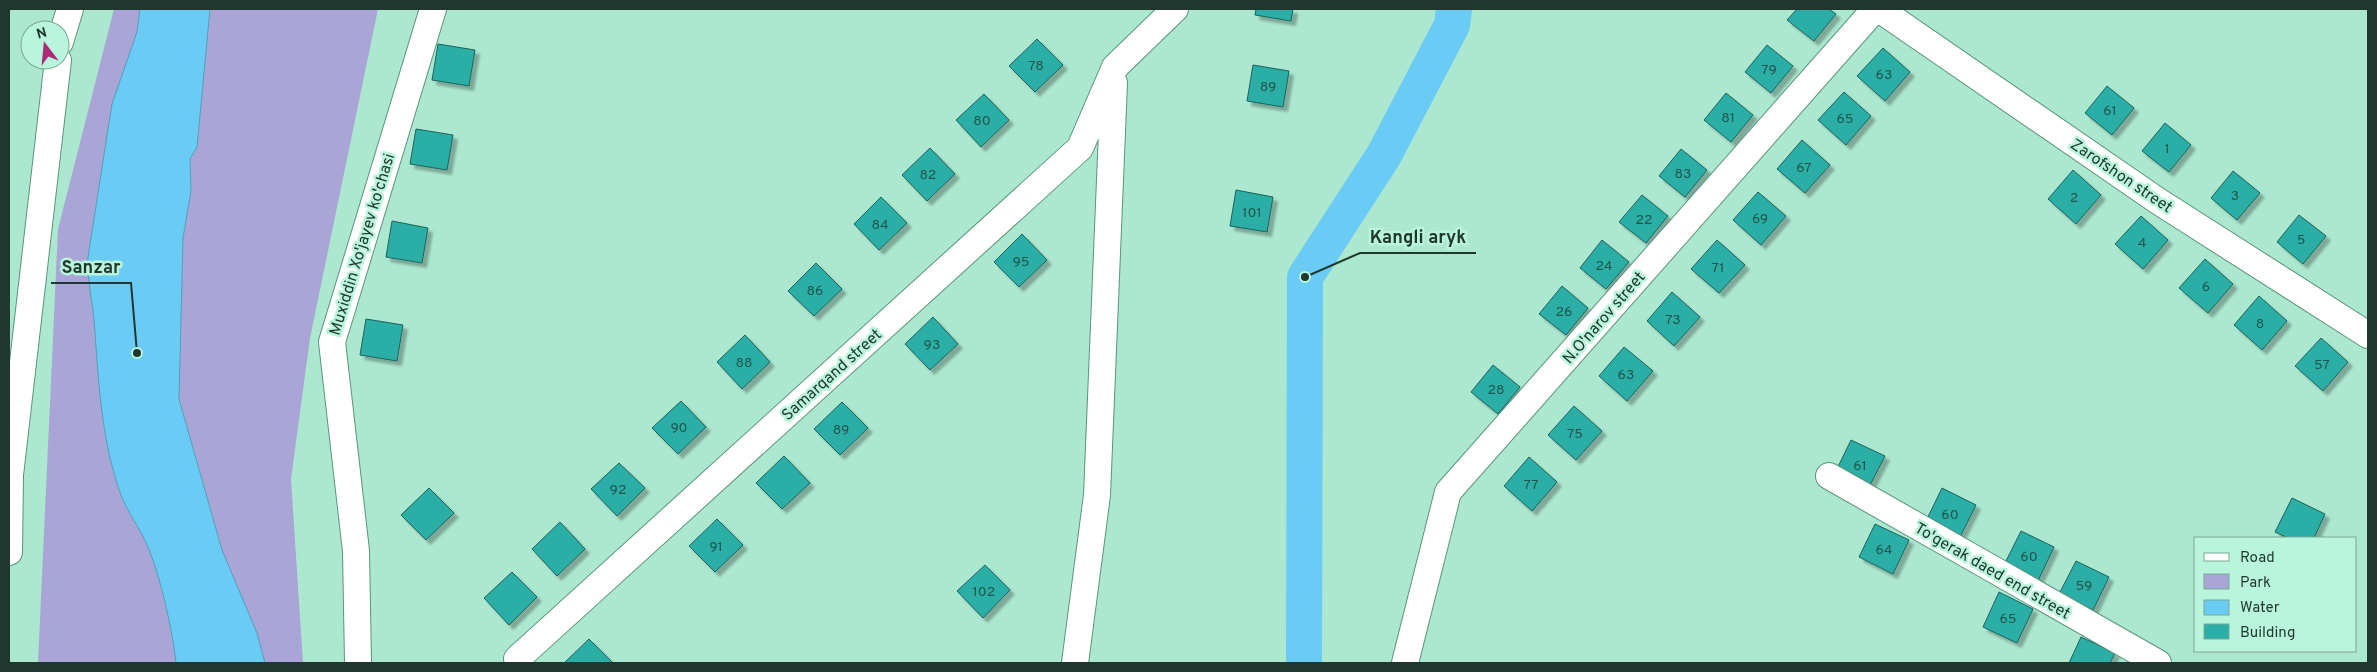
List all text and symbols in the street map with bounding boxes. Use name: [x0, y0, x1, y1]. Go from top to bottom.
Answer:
north arrow: [20, 20, 70, 70]
text: N: [35, 24, 49, 44]
house number: 78: [1028, 58, 1044, 75]
house number: 79: [1761, 62, 1777, 79]
house number: 63: [1876, 67, 1892, 84]
house number: 89: [1260, 79, 1276, 96]
house number: 61: [2103, 103, 2117, 120]
house number: 81: [1721, 110, 1735, 127]
house number: 65: [1836, 111, 1854, 128]
house number: 80: [973, 113, 991, 130]
street label: Zarofshon street: [2066, 135, 2176, 218]
house number: 1: [2164, 141, 2170, 158]
street label: Muxiddin Xo'jayev ko'chasi: [326, 151, 400, 338]
house number: 67: [1796, 160, 1812, 177]
house number: 83: [1675, 166, 1691, 183]
house number: 82: [920, 167, 936, 184]
house number: 3: [2231, 188, 2239, 205]
house number: 2: [2070, 190, 2078, 207]
house number: 101: [1242, 205, 1262, 222]
house number: 69: [1752, 211, 1768, 228]
house number: 22: [1635, 212, 1653, 229]
house number: 84: [871, 217, 889, 234]
callout: Kangli aryk: [1360, 220, 1476, 253]
text: Kangli aryk: [1370, 227, 1466, 250]
house number: 5: [2297, 232, 2305, 249]
house number: 4: [2138, 235, 2146, 252]
callout: Sanzar: [51, 250, 131, 283]
house number: 95: [1012, 254, 1030, 271]
text: Sanzar: [61, 257, 121, 280]
house number: 24: [1595, 258, 1613, 275]
house number: 71: [1712, 260, 1724, 277]
street label: N.O'narov street: [1559, 268, 1650, 369]
house number: 6: [2202, 279, 2210, 296]
house number: 86: [807, 283, 823, 300]
house number: 26: [1556, 304, 1572, 321]
house number: 73: [1665, 312, 1681, 329]
house number: 8: [2256, 316, 2264, 333]
street label: Samarqand street: [778, 325, 887, 426]
house number: 93: [924, 337, 940, 354]
house number: 88: [735, 355, 753, 372]
house number: 57: [2314, 357, 2330, 374]
house number: 63: [1618, 367, 1634, 384]
house number: 28: [1487, 382, 1505, 399]
house number: 90: [670, 420, 688, 437]
house number: 89: [833, 422, 849, 439]
house number: 75: [1567, 426, 1583, 443]
house number: 61: [1853, 458, 1867, 475]
house number: 77: [1523, 477, 1539, 494]
house number: 92: [610, 482, 626, 499]
house number: 60: [1941, 507, 1959, 524]
street label: To'gerak daed end street: [1911, 519, 2073, 625]
legend: [2194, 537, 2357, 652]
house number: 91: [709, 539, 723, 556]
house number: 64: [1875, 542, 1893, 559]
house number: 60: [2020, 549, 2038, 566]
text: Road: [2240, 549, 2275, 568]
text: Park: [2240, 574, 2271, 593]
house number: 59: [2076, 578, 2092, 595]
house number: 102: [973, 584, 995, 601]
text: Water: [2240, 599, 2280, 618]
house number: 65: [1999, 611, 2017, 628]
text: Building: [2240, 624, 2295, 643]

